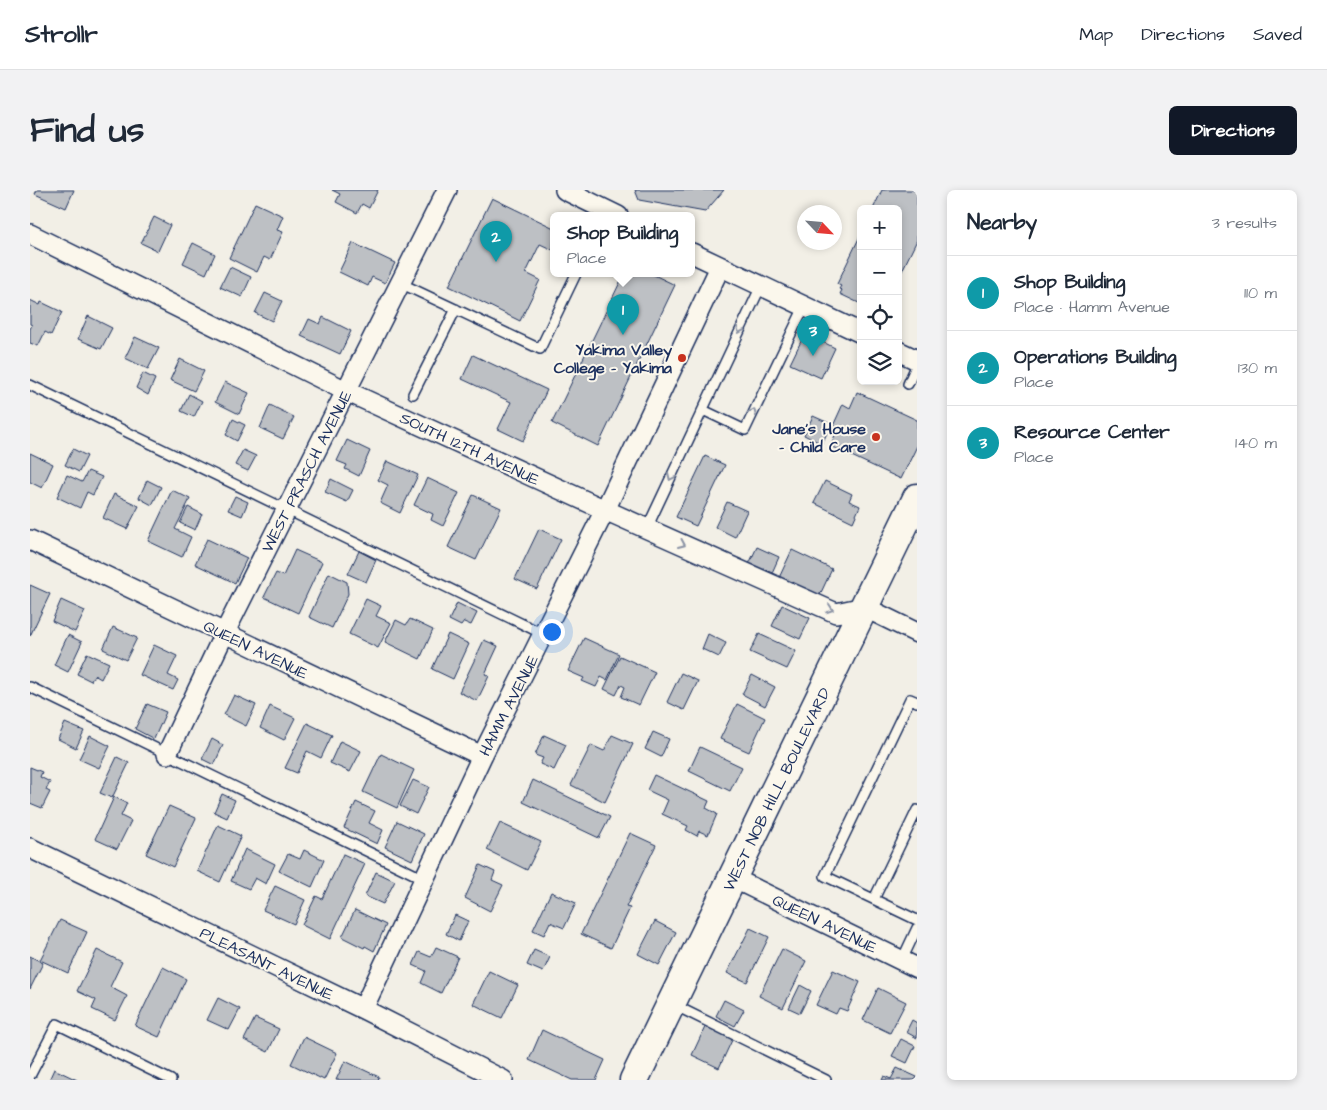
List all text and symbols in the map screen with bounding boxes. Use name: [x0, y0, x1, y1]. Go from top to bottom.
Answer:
text: Strollr: [25, 18, 98, 52]
text: Map: [1079, 22, 1113, 47]
text: Directions: [1141, 22, 1225, 47]
text: Saved: [1253, 22, 1302, 47]
text: Find us: [30, 106, 144, 155]
button: Directions: [1169, 106, 1297, 155]
north arrow: [797, 205, 842, 250]
map controls: [857, 205, 902, 385]
button: +: [857, 205, 902, 250]
text: Nearby: [967, 208, 1037, 237]
popup: [550, 212, 695, 277]
text: 3 results: [1212, 212, 1277, 234]
text: Shop Building: [567, 220, 678, 247]
pin: 2: [480, 221, 512, 262]
text: Place: [567, 247, 606, 269]
button: −: [857, 250, 902, 295]
text: Shop Building: [1014, 269, 1125, 296]
text: 1: [982, 282, 984, 304]
text: 110 m: [1244, 282, 1277, 304]
pin: 1: [607, 294, 639, 335]
button: locate: [857, 295, 902, 340]
text: Place · Hamm Avenue: [1014, 296, 1170, 318]
pin: 3: [797, 315, 829, 356]
one-way arrow: [736, 325, 746, 334]
place label: Yakima Valley College - Yakima: [554, 339, 673, 381]
button: layers: [857, 340, 902, 385]
text: Operations Building: [1014, 344, 1177, 371]
marker: Yakima Valley College - Yakima: [676, 352, 688, 364]
text: 2: [978, 357, 988, 379]
text: 130 m: [1238, 357, 1277, 379]
text: Place: [1014, 371, 1054, 393]
street label: WEST PRASCH AVENUE: [256, 386, 358, 556]
street label: SOUTH 12TH AVENUE: [396, 407, 543, 491]
one-way arrow: [747, 408, 758, 417]
place label: Jane's House - Child Care: [771, 418, 866, 458]
text: Resource Center: [1014, 419, 1170, 446]
marker: Jane's House - Child Care: [870, 431, 882, 443]
text: 3: [979, 432, 987, 454]
text: 140 m: [1235, 432, 1277, 454]
text: Place: [1014, 446, 1054, 468]
one-way arrow: [667, 472, 677, 481]
one-way arrow: [677, 538, 686, 548]
one-way arrow: [825, 604, 834, 614]
street label: QUEEN AVENUE: [200, 615, 312, 685]
your location: [539, 619, 565, 645]
street label: HAMM AVENUE: [474, 651, 544, 760]
street label: WEST NOB HILL BOULEVARD: [718, 684, 836, 895]
street label: QUEEN AVENUE: [769, 889, 881, 959]
street label: PLEASANT AVENUE: [196, 922, 338, 1006]

